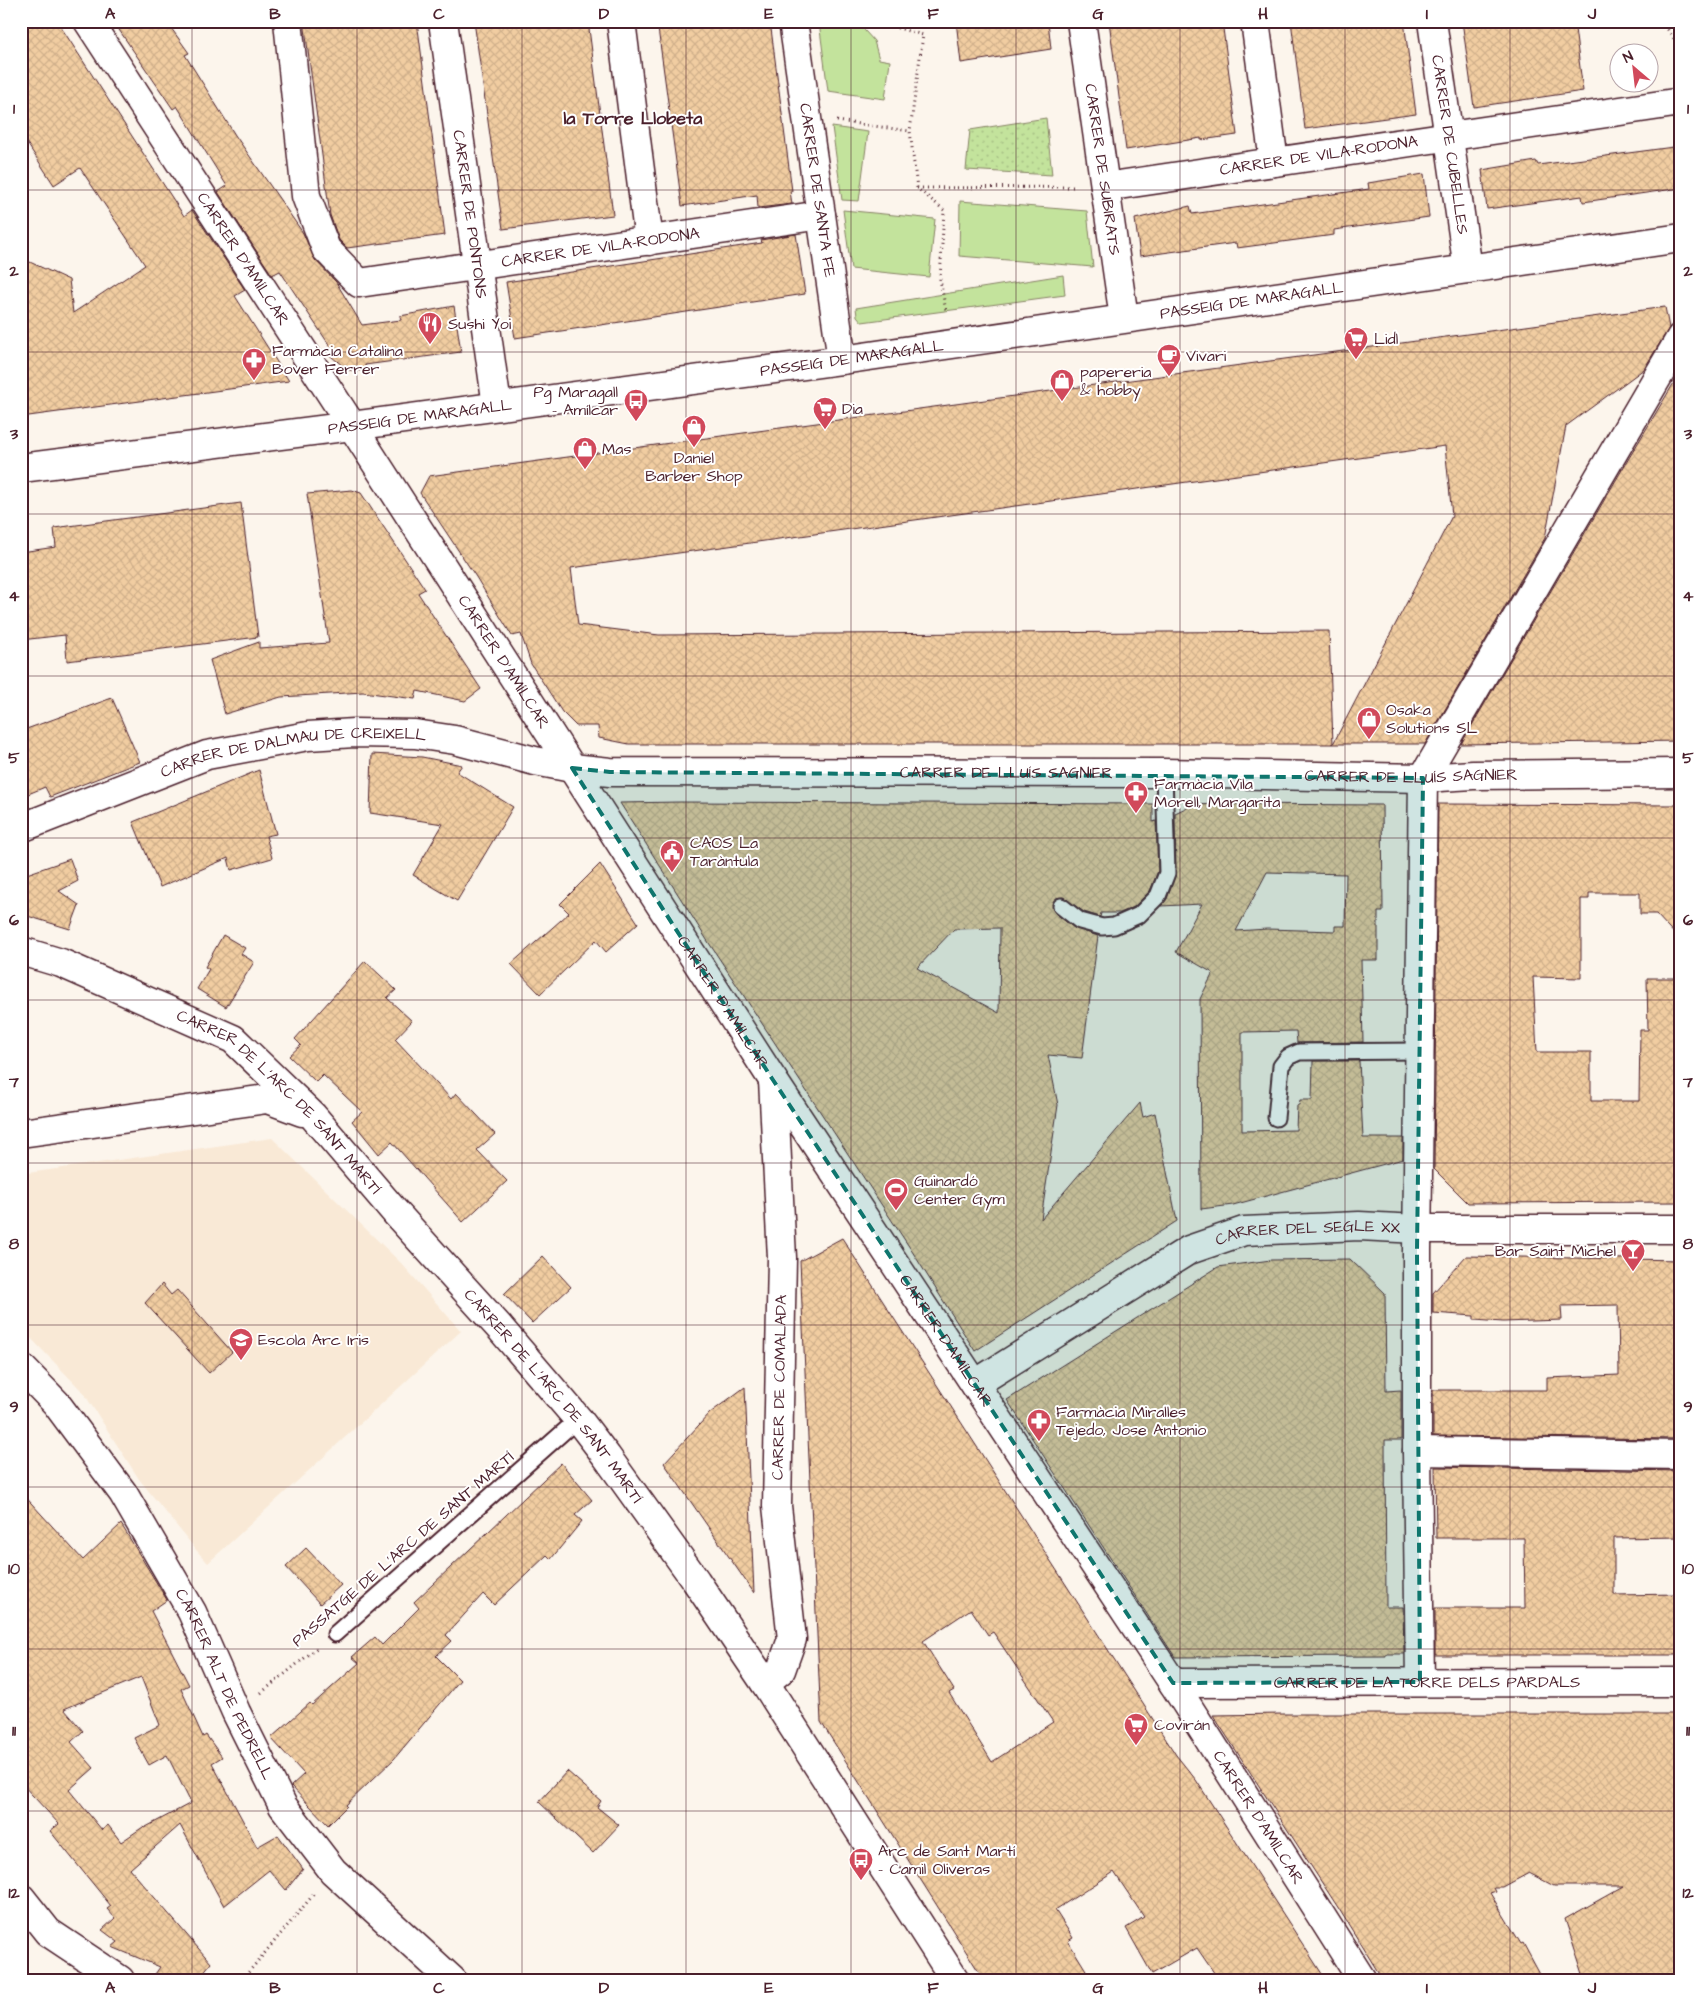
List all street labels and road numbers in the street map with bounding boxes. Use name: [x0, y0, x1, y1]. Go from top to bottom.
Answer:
street label: CARRER DE CUBELLES: [1426, 54, 1474, 236]
street label: CARRER DE SUBIRATS: [1079, 82, 1126, 257]
street label: CARRER DE SANTA FE: [794, 102, 841, 279]
street label: CARRER DE PONTONS: [447, 128, 493, 300]
street label: CARRER DE VILA-RODONA: [1218, 130, 1419, 181]
street label: CARRER D'AMÍLCAR: [192, 188, 295, 330]
street label: CARRER DE VILA-RODONA: [500, 222, 701, 273]
street label: PASSEIG DE MARAGALL: [1158, 276, 1345, 325]
street label: PASSEIG DE MARAGALL: [759, 334, 945, 382]
street label: PASSEIG DE MARAGALL: [327, 394, 513, 440]
street label: CARRER D'AMÍLCAR: [453, 591, 555, 733]
street label: CARRER DE DALMAU DE CREIXELL: [157, 722, 428, 783]
street label: CARRER DE LLUÍS SAGNIER: [900, 762, 1113, 784]
street label: CARRER DE LLUÍS SAGNIER: [1304, 764, 1518, 789]
street label: CARRER D'AMÍLCAR: [672, 931, 774, 1073]
street label: CARRER DE L'ARC DE SANT MARTÍ: [173, 1004, 387, 1200]
street label: CARRER DEL SEGLE XX: [1212, 1215, 1401, 1251]
street label: CARRER D'AMÍLCAR: [894, 1270, 998, 1411]
street label: CARRER DE L'ARC DE SANT MARTÍ: [459, 1284, 648, 1508]
street label: CARRER DE COMALADA: [767, 1294, 792, 1480]
street label: PASSATGE DE L'ARC DE SANT MARTÍ: [287, 1446, 519, 1652]
street label: CARRER ALT DE PEDRELL: [170, 1585, 279, 1783]
street label: CARRER DE LA TORRE DELS PARDALS: [1274, 1671, 1580, 1694]
street label: CARRER D'AMÍLCAR: [1208, 1746, 1309, 1888]

